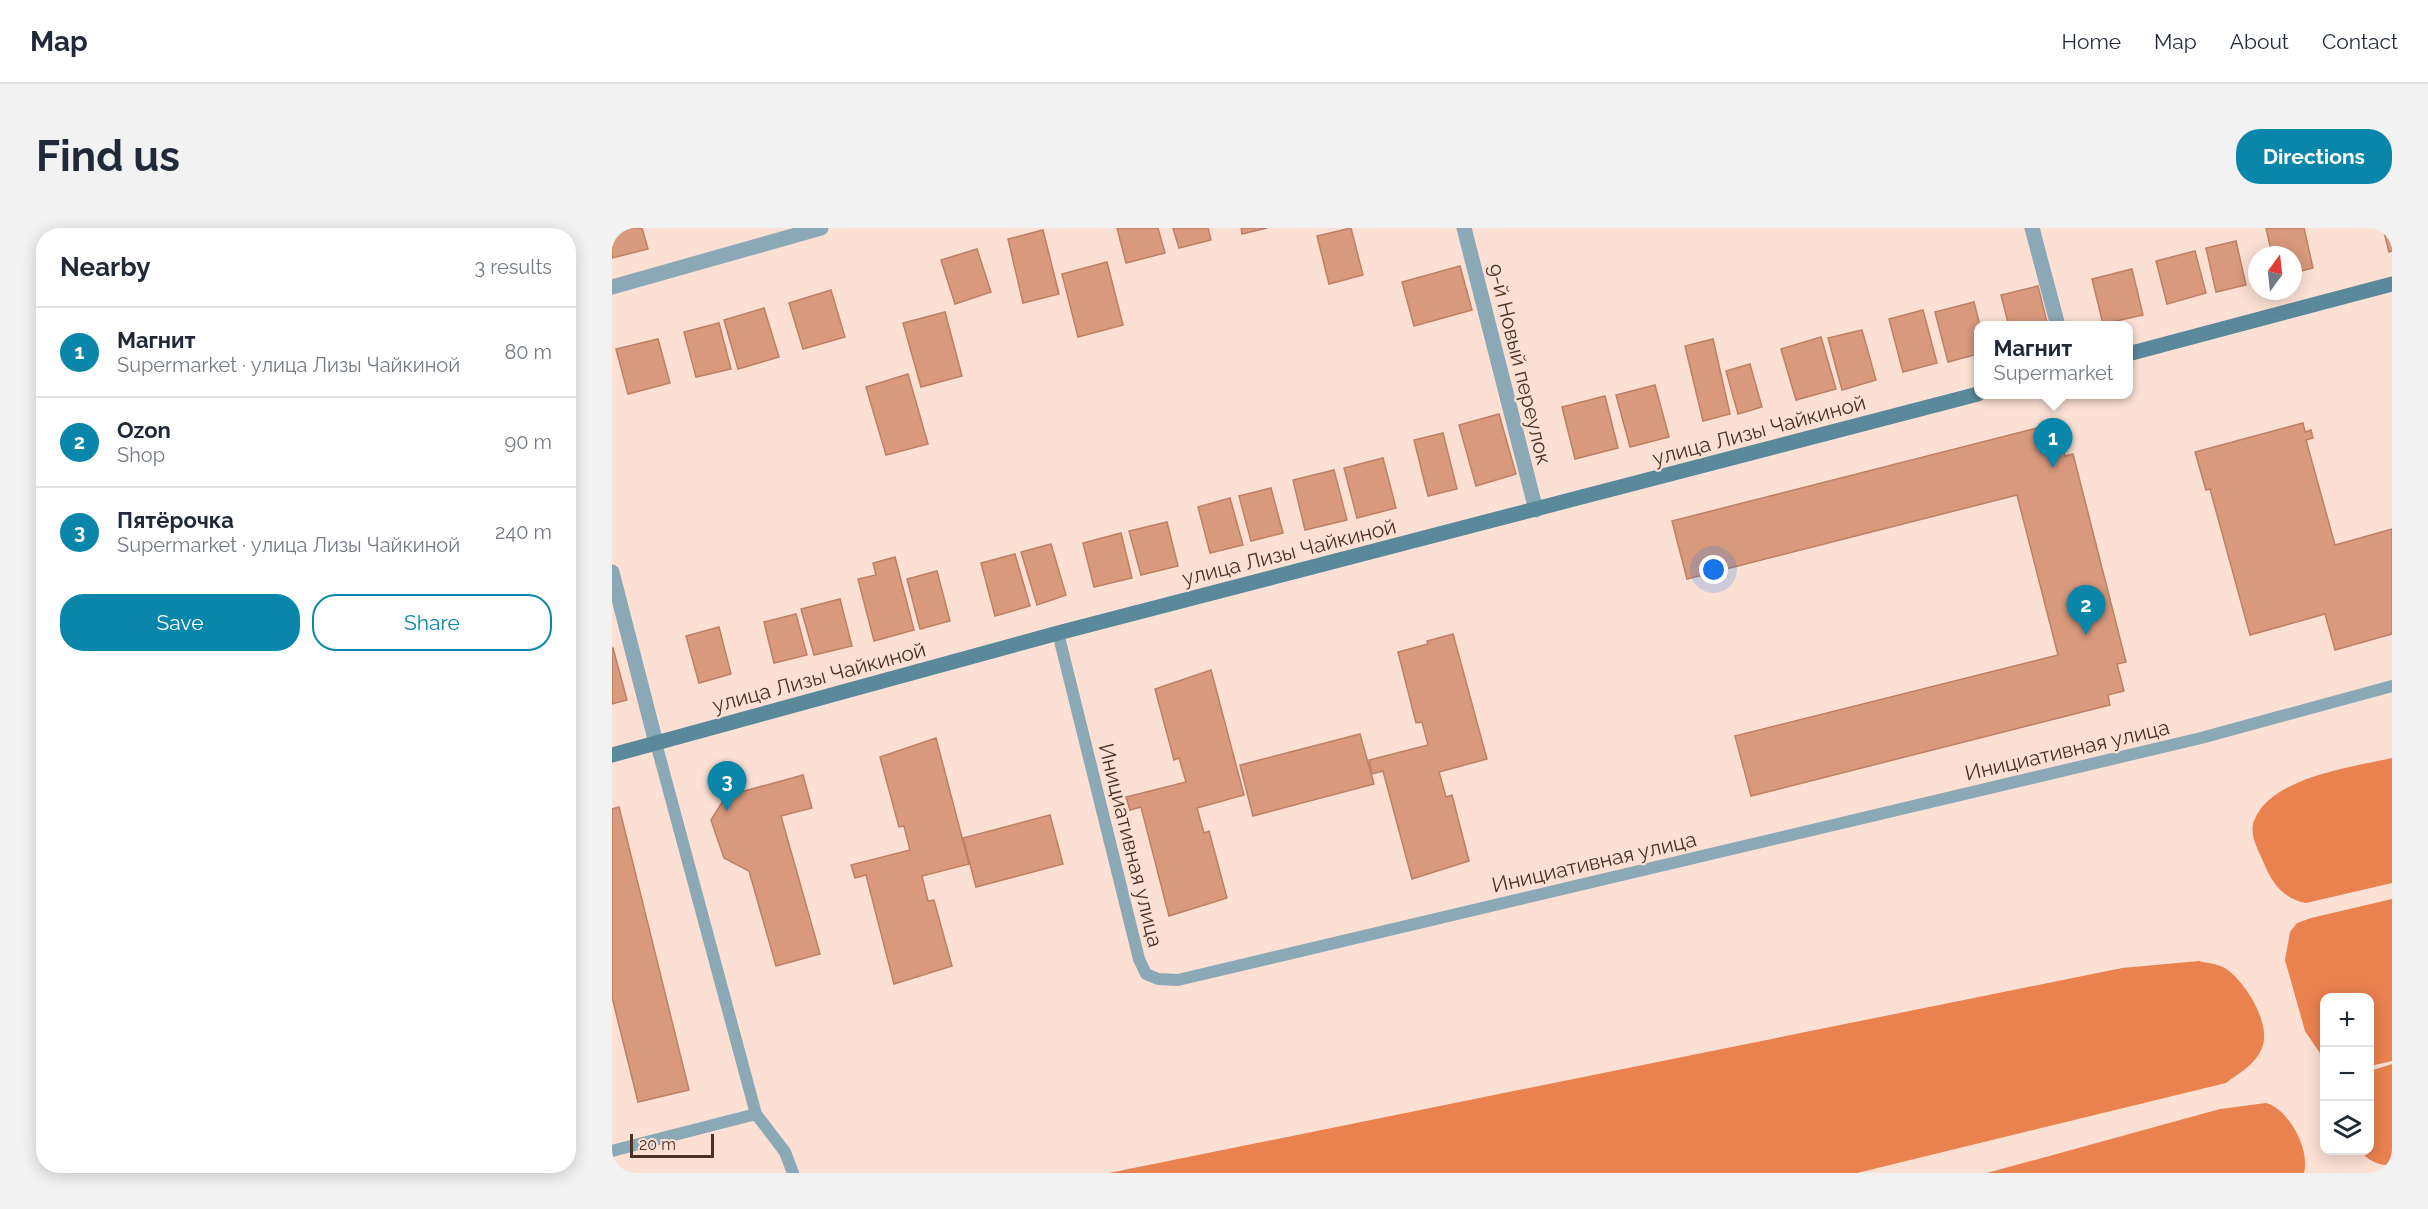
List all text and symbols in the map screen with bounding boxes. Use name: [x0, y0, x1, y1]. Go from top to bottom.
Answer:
text: Map: [30, 25, 88, 58]
text: Home: [2062, 29, 2121, 54]
text: Map: [2154, 29, 2197, 54]
text: About: [2230, 29, 2289, 54]
text: Contact: [2322, 29, 2398, 54]
button: Directions: [2236, 129, 2392, 184]
text: Find us: [36, 132, 180, 181]
north arrow: [2248, 246, 2302, 300]
text: Nearby: [60, 252, 150, 282]
text: 3 results: [474, 255, 552, 279]
street label: 9-й Новый переулок: [1483, 261, 1557, 467]
popup: [1974, 321, 2133, 399]
text: Магнит: [117, 327, 196, 353]
text: Магнит: [1994, 335, 2072, 361]
text: 1: [75, 340, 84, 364]
text: 80 m: [504, 340, 552, 364]
text: Supermarket · улица Лизы Чайкиной: [117, 353, 460, 377]
text: Supermarket: [1994, 361, 2113, 385]
street label: улица Лизы Чайкиной: [1650, 389, 1868, 471]
text: Ozon: [117, 417, 171, 443]
pin: 1: [2034, 418, 2072, 468]
text: 2: [74, 430, 85, 454]
text: 90 m: [505, 430, 552, 454]
text: Shop: [117, 443, 165, 467]
text: Пятёрочка: [117, 507, 234, 533]
street label: улица Лизы Чайкиной: [1179, 513, 1399, 591]
text: 3: [74, 520, 85, 544]
text: 240 m: [495, 520, 552, 544]
text: Supermarket · улица Лизы Чайкиной: [117, 533, 460, 557]
your location: [1699, 555, 1728, 584]
pin: 2: [2066, 586, 2106, 635]
button: Save: [60, 594, 300, 651]
button: Share: [312, 594, 552, 651]
street label: улица Лизы Чайкиной: [710, 636, 928, 718]
street label: Инициативная улица: [1962, 714, 2172, 786]
street label: Инициативная улица: [1094, 741, 1168, 949]
pin: 3: [708, 762, 746, 811]
street label: Инициативная улица: [1489, 826, 1699, 898]
map controls: [2320, 993, 2374, 1155]
button: +: [2320, 993, 2374, 1047]
button: −: [2320, 1047, 2374, 1101]
button: layers: [2320, 1101, 2374, 1155]
scale bar: [630, 1131, 714, 1158]
text: 20 m: [639, 1135, 676, 1154]

